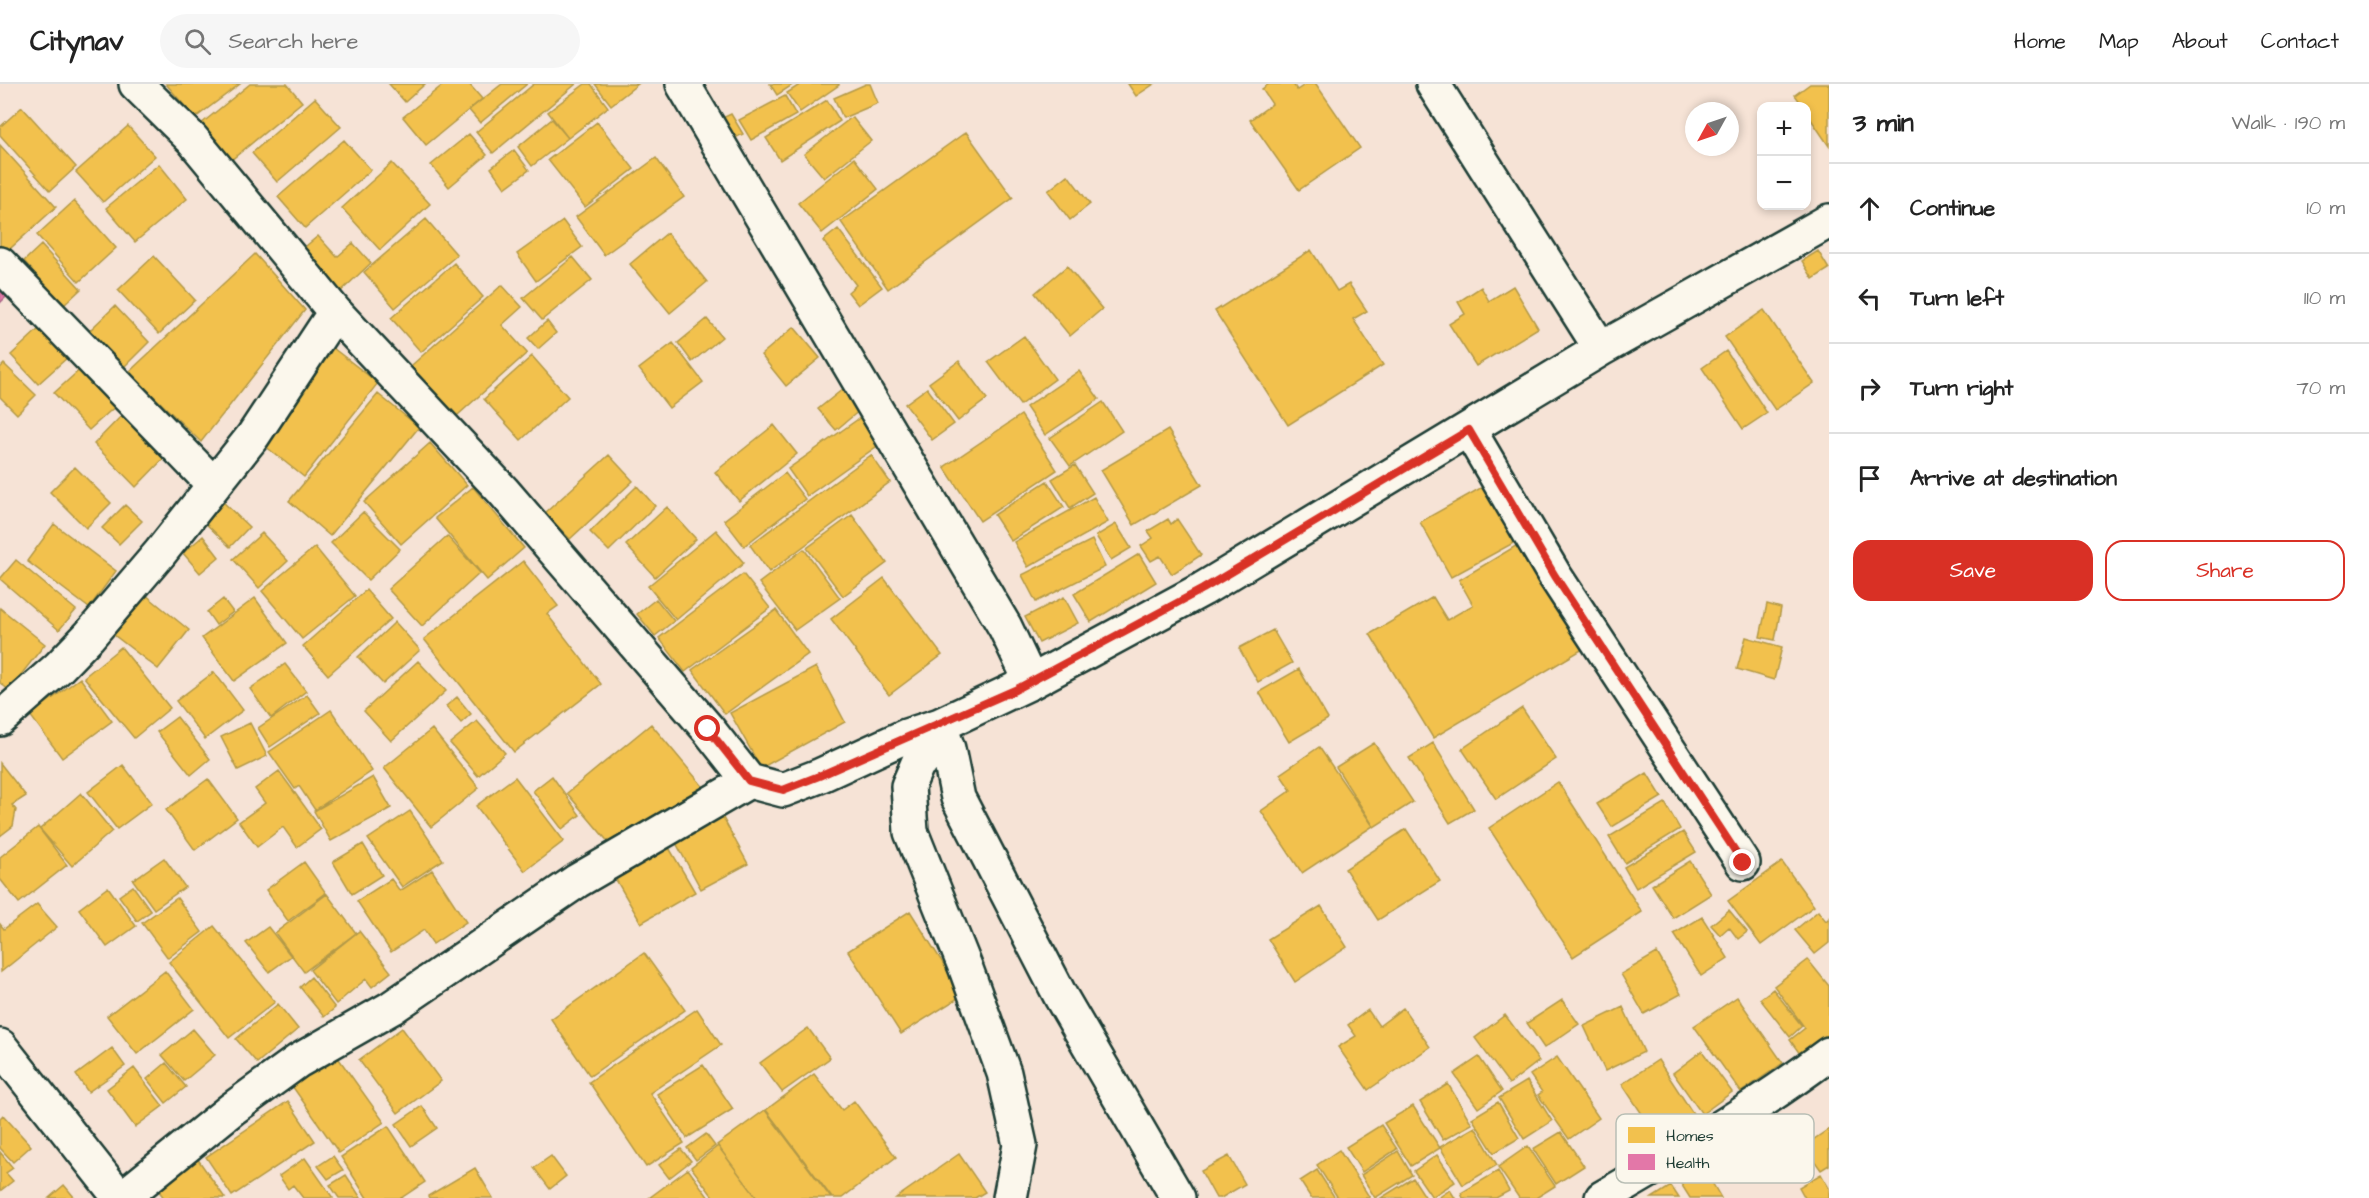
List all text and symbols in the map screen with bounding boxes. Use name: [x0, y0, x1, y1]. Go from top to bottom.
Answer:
search box: [160, 14, 580, 68]
text: Citynav: [30, 22, 124, 61]
icon: search: [181, 25, 214, 58]
text: Search here: [229, 26, 358, 57]
text: Home: [2014, 27, 2066, 56]
text: Map: [2099, 27, 2139, 56]
text: About: [2172, 27, 2228, 56]
text: Contact: [2261, 27, 2339, 56]
north arrow: [1685, 102, 1739, 156]
map controls: [1757, 102, 1811, 210]
button: +: [1757, 102, 1811, 156]
text: 3 min: [1853, 105, 1914, 141]
text: Walk · 190 m: [2232, 109, 2345, 137]
button: −: [1757, 156, 1811, 210]
icon: ahead: [1853, 192, 1886, 225]
text: Continue: [1910, 193, 1995, 224]
text: 10 m: [2306, 194, 2345, 222]
icon: left: [1853, 282, 1886, 315]
text: Turn left: [1910, 283, 2004, 314]
text: 110 m: [2304, 284, 2345, 312]
icon: right: [1853, 372, 1886, 405]
text: Turn right: [1910, 373, 2013, 404]
text: 70 m: [2297, 374, 2345, 402]
icon: arrive: [1853, 462, 1886, 495]
text: Arrive at destination: [1910, 463, 2117, 494]
button: Save: [1853, 540, 2093, 601]
button: Share: [2105, 540, 2345, 601]
route start: [694, 715, 720, 741]
route end: [1729, 849, 1755, 875]
legend: [1616, 1114, 1814, 1183]
text: Homes: [1666, 1125, 1714, 1147]
text: Health: [1666, 1152, 1709, 1174]

